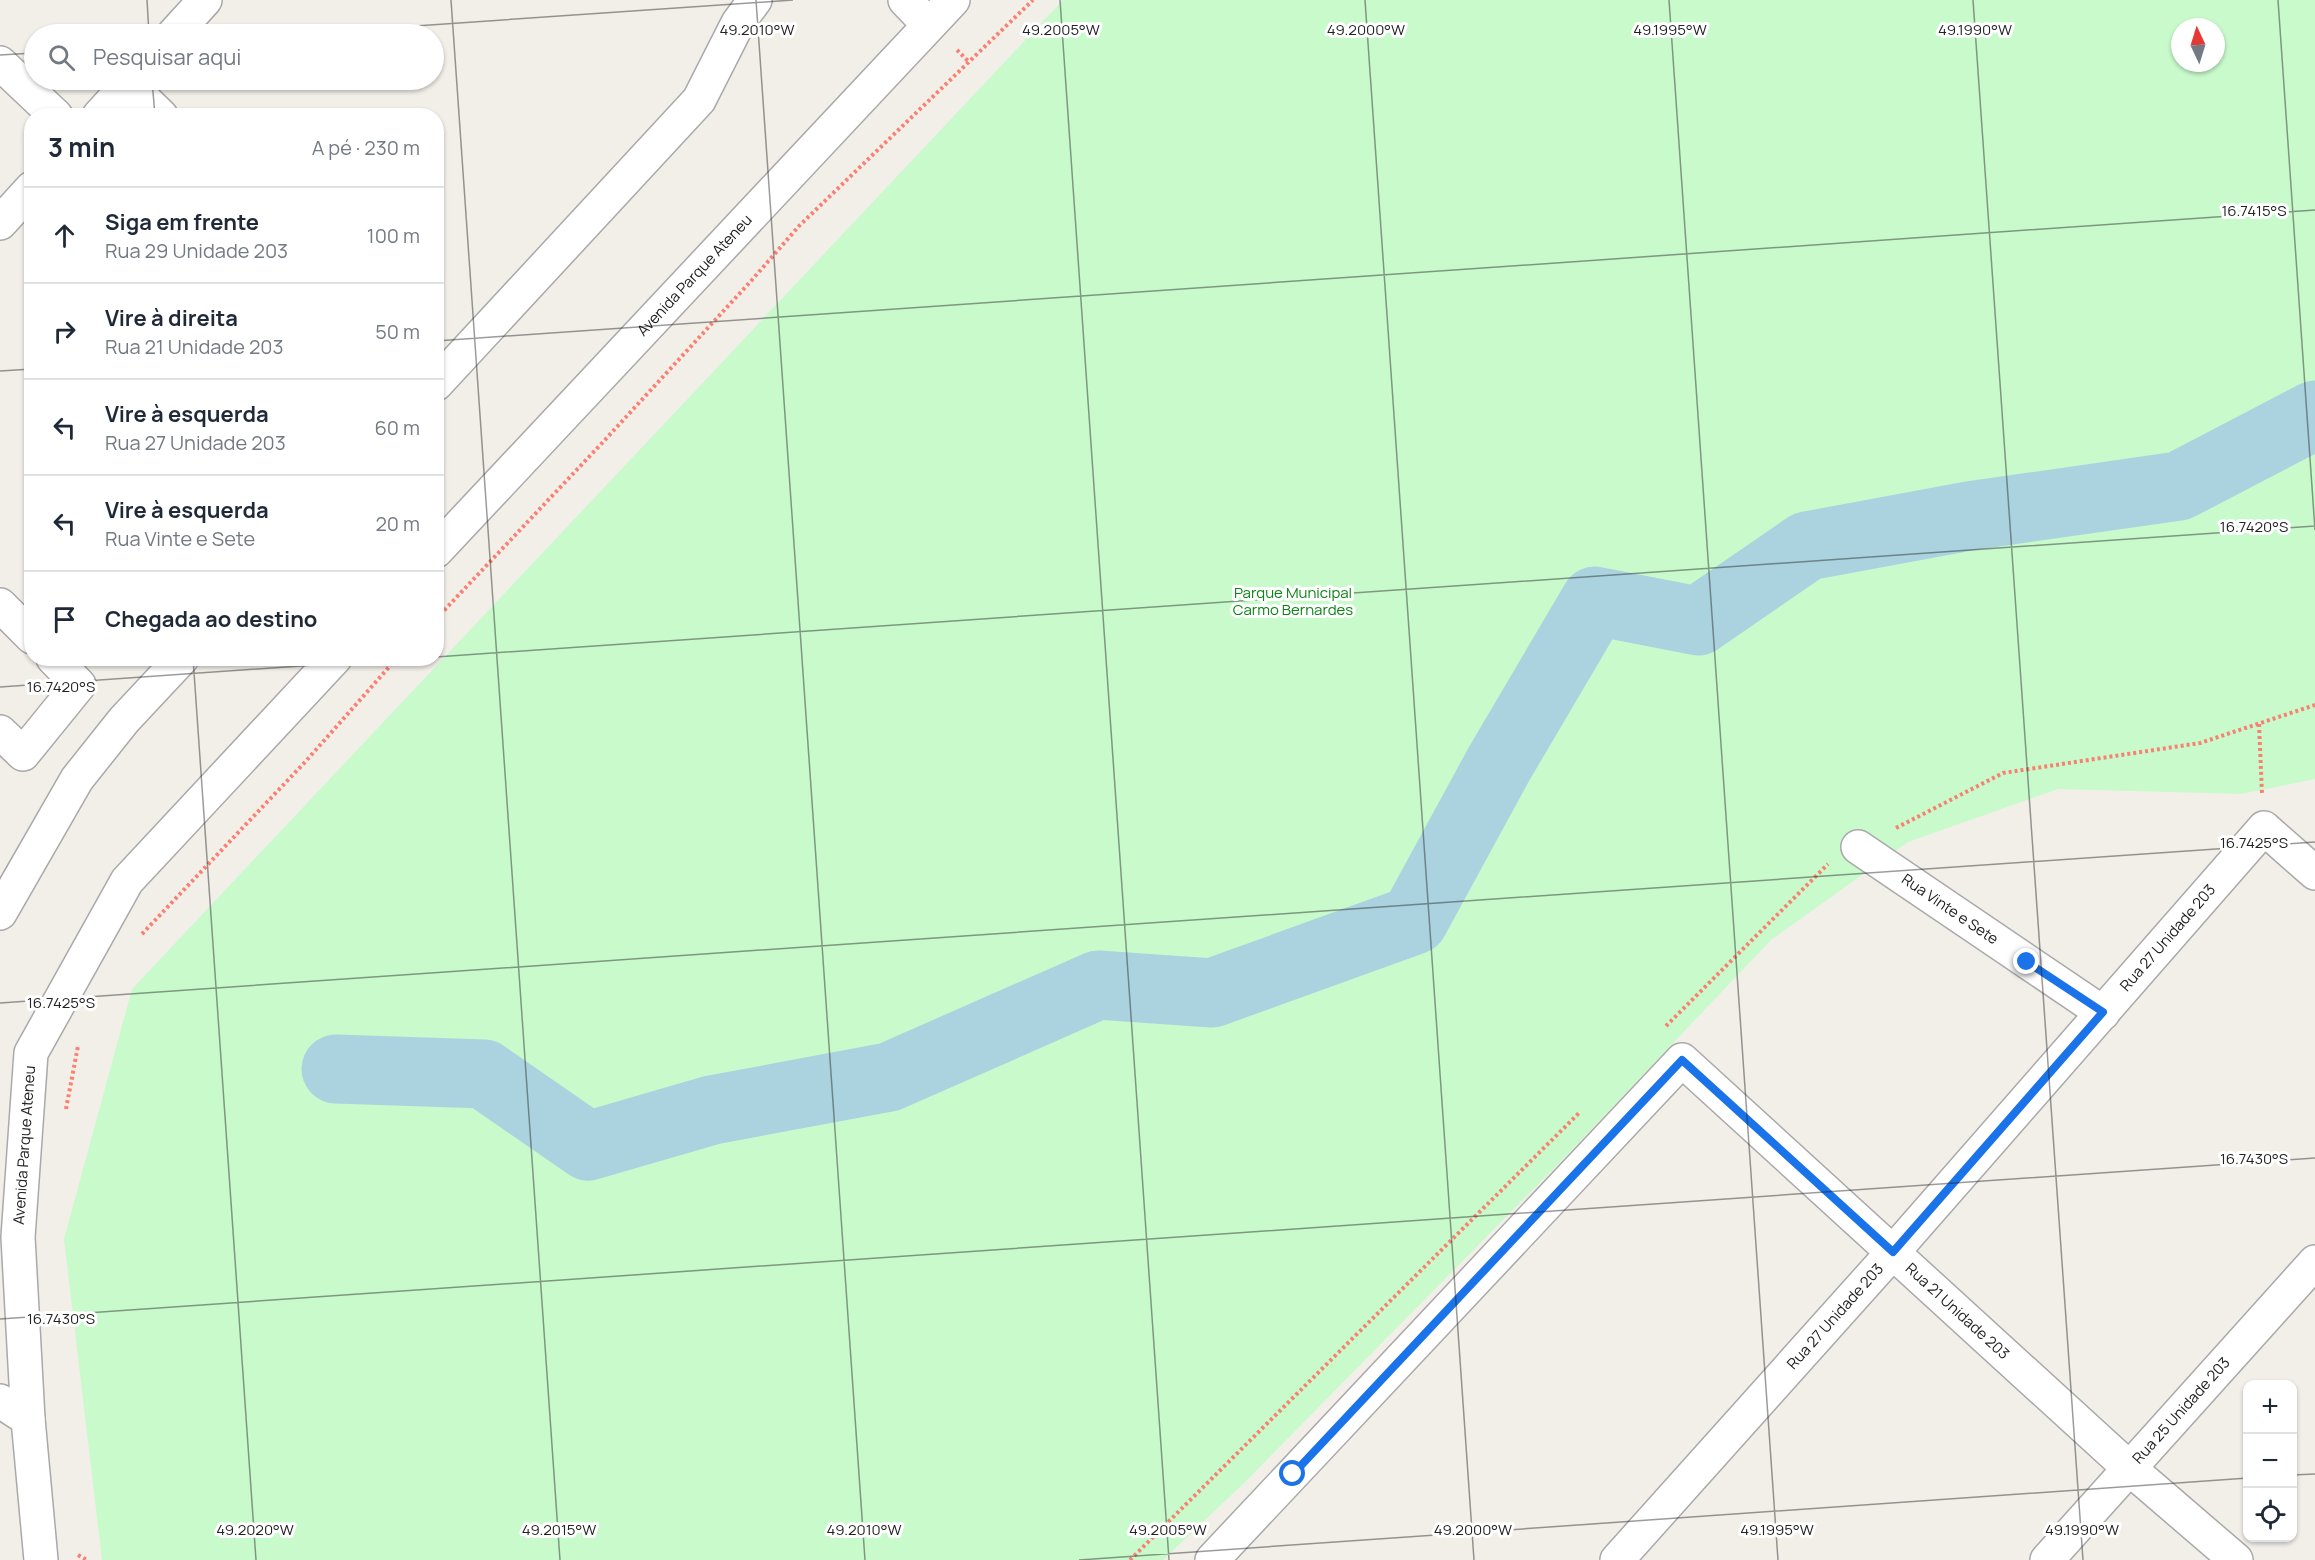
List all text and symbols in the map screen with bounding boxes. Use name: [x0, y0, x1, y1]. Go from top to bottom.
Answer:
north arrow: [2171, 18, 2225, 72]
text: 49.2010°W: [720, 19, 794, 40]
text: 49.2005°W: [1022, 19, 1100, 40]
text: 49.2000°W: [1327, 19, 1405, 40]
text: 49.1995°W: [1633, 19, 1707, 40]
text: 49.1990°W: [1938, 19, 2012, 40]
search box: [24, 24, 444, 90]
icon: search: [45, 41, 78, 74]
text: Pesquisar aqui: [93, 42, 241, 72]
text: 3 min: [48, 129, 115, 165]
text: A pé · 230 m: [312, 134, 420, 161]
text: 16.7415°S: [2221, 200, 2287, 221]
text: Siga em frente: [105, 207, 259, 237]
street label: Avenida Parque Ateneu: [632, 210, 757, 340]
icon: ahead: [48, 219, 81, 252]
text: 100 m: [367, 222, 420, 249]
text: Rua 29 Unidade 203: [105, 237, 288, 264]
text: Vire à direita: [105, 303, 238, 333]
icon: right: [48, 315, 81, 348]
text: 50 m: [375, 318, 420, 345]
text: Rua 21 Unidade 203: [105, 333, 284, 360]
text: Vire à esquerda: [105, 399, 269, 429]
icon: left: [48, 411, 81, 444]
text: 60 m: [374, 414, 420, 441]
text: Rua 27 Unidade 203: [105, 429, 286, 456]
text: Vire à esquerda: [105, 495, 269, 525]
icon: left: [48, 507, 81, 540]
text: 20 m: [375, 510, 420, 537]
text: 16.7420°S: [2220, 516, 2288, 537]
text: Rua Vinte e Sete: [105, 525, 255, 552]
park label: Parque Municipal Carmo Bernardes: [1233, 582, 1353, 620]
icon: arrive: [48, 603, 81, 636]
text: Chegada ao destino: [105, 604, 317, 634]
text: 16.7420°S: [27, 676, 95, 697]
text: 16.7425°S: [2220, 832, 2288, 853]
street label: Rua Vinte e Sete: [1898, 869, 2003, 949]
street label: Rua 27 Unidade 203: [2115, 880, 2220, 996]
route end: [2013, 948, 2039, 974]
text: 16.7425°S: [27, 992, 95, 1013]
street label: Avenida Parque Ateneu: [8, 1065, 40, 1225]
text: 16.7430°S: [2220, 1148, 2288, 1169]
street label: Rua 21 Unidade 203: [1901, 1258, 2014, 1364]
street label: Rua 27 Unidade 203: [1782, 1259, 1888, 1374]
text: 16.7430°S: [27, 1308, 95, 1329]
street label: Rua 25 Unidade 203: [2127, 1352, 2235, 1468]
map controls: [2243, 1380, 2297, 1542]
button: +: [2243, 1380, 2297, 1434]
button: −: [2243, 1434, 2297, 1488]
route start: [1279, 1460, 1305, 1486]
button: locate: [2243, 1488, 2297, 1542]
text: 49.2020°W: [216, 1519, 294, 1540]
text: 49.2015°W: [522, 1519, 596, 1540]
text: 49.2010°W: [827, 1519, 901, 1540]
text: 49.2005°W: [1129, 1519, 1207, 1540]
text: 49.2000°W: [1434, 1519, 1512, 1540]
text: 49.1995°W: [1740, 1519, 1814, 1540]
text: 49.1990°W: [2045, 1519, 2119, 1540]

